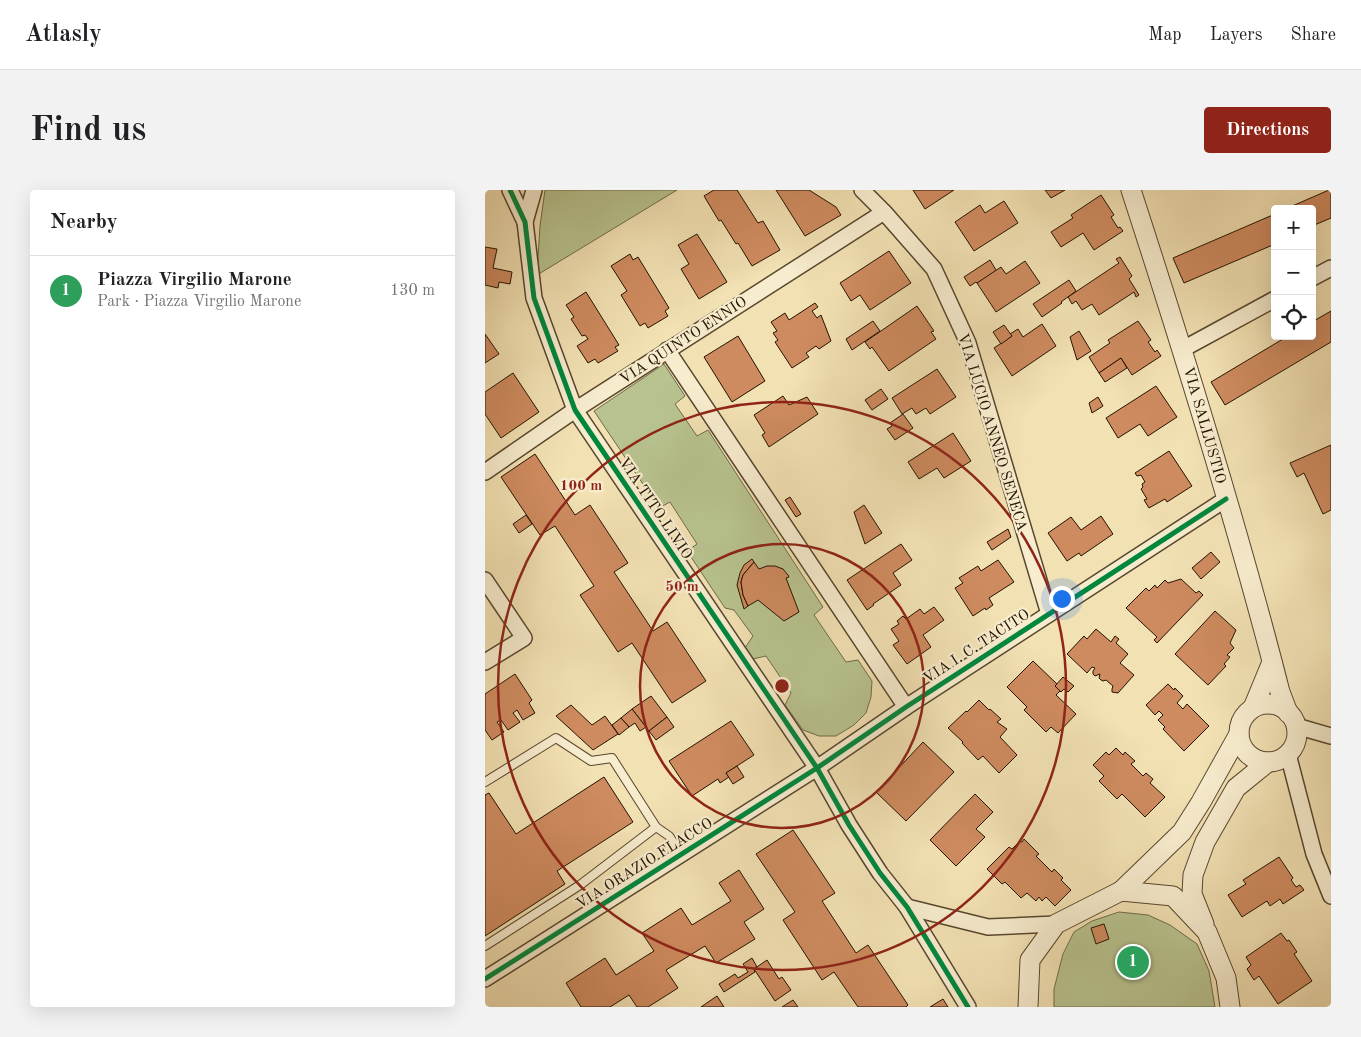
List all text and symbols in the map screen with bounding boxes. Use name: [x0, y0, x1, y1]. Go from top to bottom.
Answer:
text: Atlasly: [25, 23, 102, 47]
text: Map: [1148, 26, 1182, 44]
text: Layers: [1210, 26, 1262, 44]
text: Share: [1290, 26, 1336, 44]
button: Directions: [1204, 107, 1331, 153]
text: Find us: [30, 113, 146, 148]
map controls: [1271, 205, 1316, 340]
button: +: [1271, 205, 1316, 250]
text: Nearby: [50, 212, 118, 233]
button: −: [1271, 250, 1316, 295]
text: Piazza Virgilio Marone: [97, 271, 292, 290]
text: 1: [61, 283, 71, 299]
text: 130 m: [390, 283, 435, 299]
text: Park · Piazza Virgilio Marone: [97, 294, 301, 310]
street label: VIA QUINTO ENNIO: [618, 295, 750, 388]
button: locate: [1271, 295, 1316, 340]
street label: VIA LUCIO ANNEO SENECA: [954, 332, 1029, 534]
street label: VIA SALLUSTIO: [1180, 365, 1227, 486]
street label: VIA TITO LIVIO: [615, 455, 694, 562]
text: 100 m: [560, 479, 602, 494]
text: 50 m: [665, 580, 699, 595]
your location: [1049, 586, 1075, 612]
street label: VIA I. C. TACITO: [921, 607, 1033, 687]
centre of rings: [773, 677, 791, 695]
street label: VIA ORAZIO FLACCO: [574, 816, 716, 912]
pin: 1: [1117, 943, 1149, 981]

